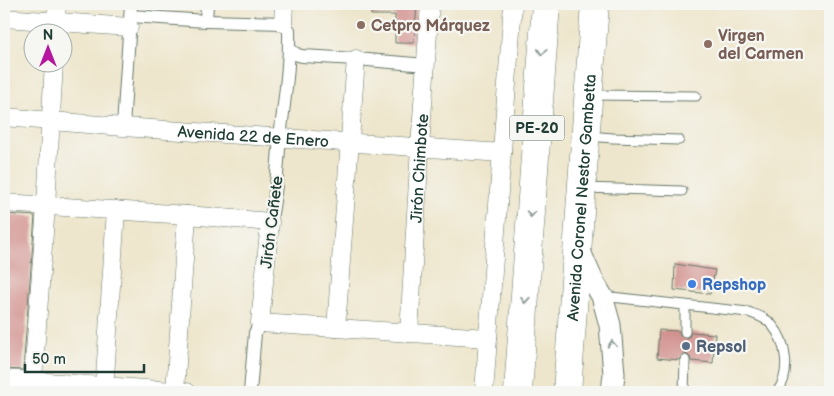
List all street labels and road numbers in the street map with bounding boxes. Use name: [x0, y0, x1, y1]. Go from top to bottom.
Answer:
street label: Avenida Coronel Nestor Gambetta: [564, 73, 601, 322]
street label: Jirón Chimbote: [408, 113, 433, 224]
road number: PE-20: [510, 116, 564, 140]
street label: Avenida 22 de Enero: [177, 123, 329, 152]
street label: Jirón Cañete: [257, 174, 288, 270]

